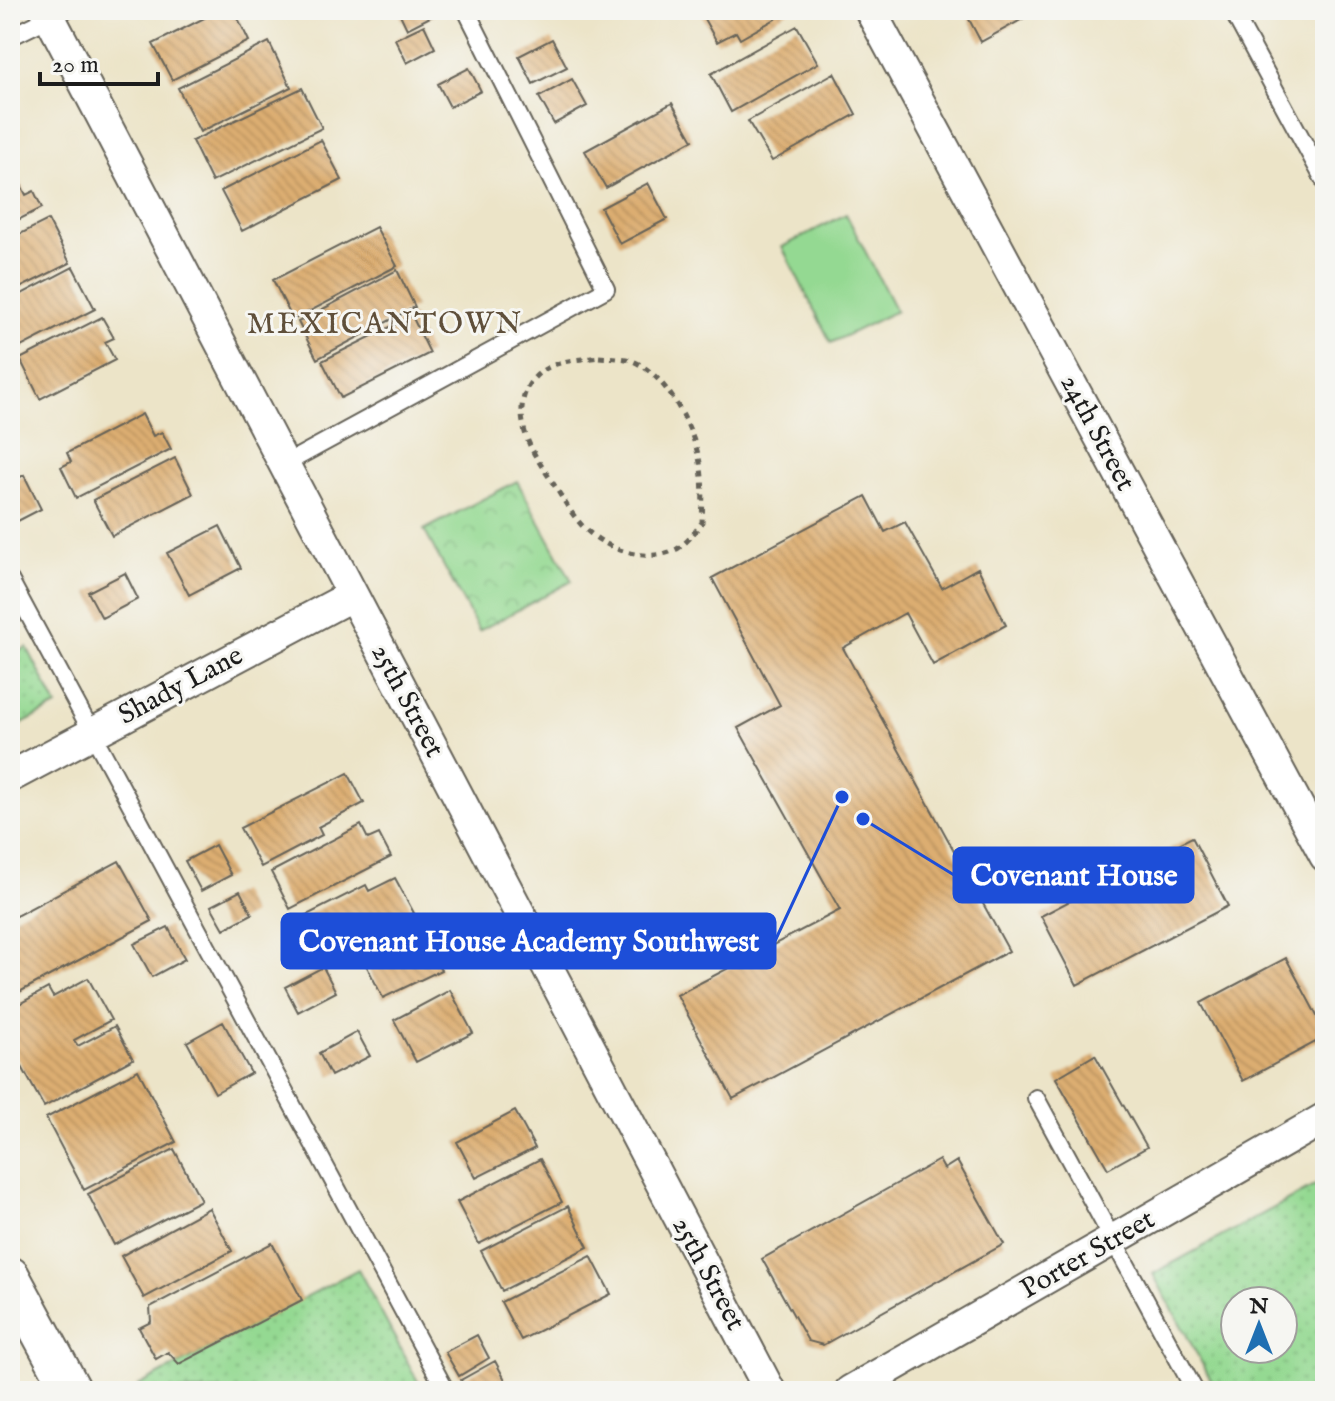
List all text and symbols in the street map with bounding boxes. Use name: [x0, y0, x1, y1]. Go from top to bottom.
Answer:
scale bar: [40, 36, 158, 86]
text: 20 m: [52, 50, 99, 81]
district label: MEXICANTOWN: [247, 306, 523, 344]
street label: 24th Street: [1052, 369, 1142, 498]
street label: 25th Street: [363, 638, 452, 764]
street label: Shady Lane: [113, 639, 249, 733]
callout: Covenant House: [954, 848, 1193, 902]
text: Covenant House: [970, 858, 1178, 896]
callout: Covenant House Academy Southwest: [282, 914, 775, 968]
text: Covenant House Academy Southwest: [299, 924, 760, 962]
street label: Porter Street: [1015, 1202, 1162, 1307]
street label: 25th Street: [664, 1211, 753, 1337]
north arrow: [1219, 1285, 1299, 1365]
text: N: [1248, 1293, 1269, 1321]

